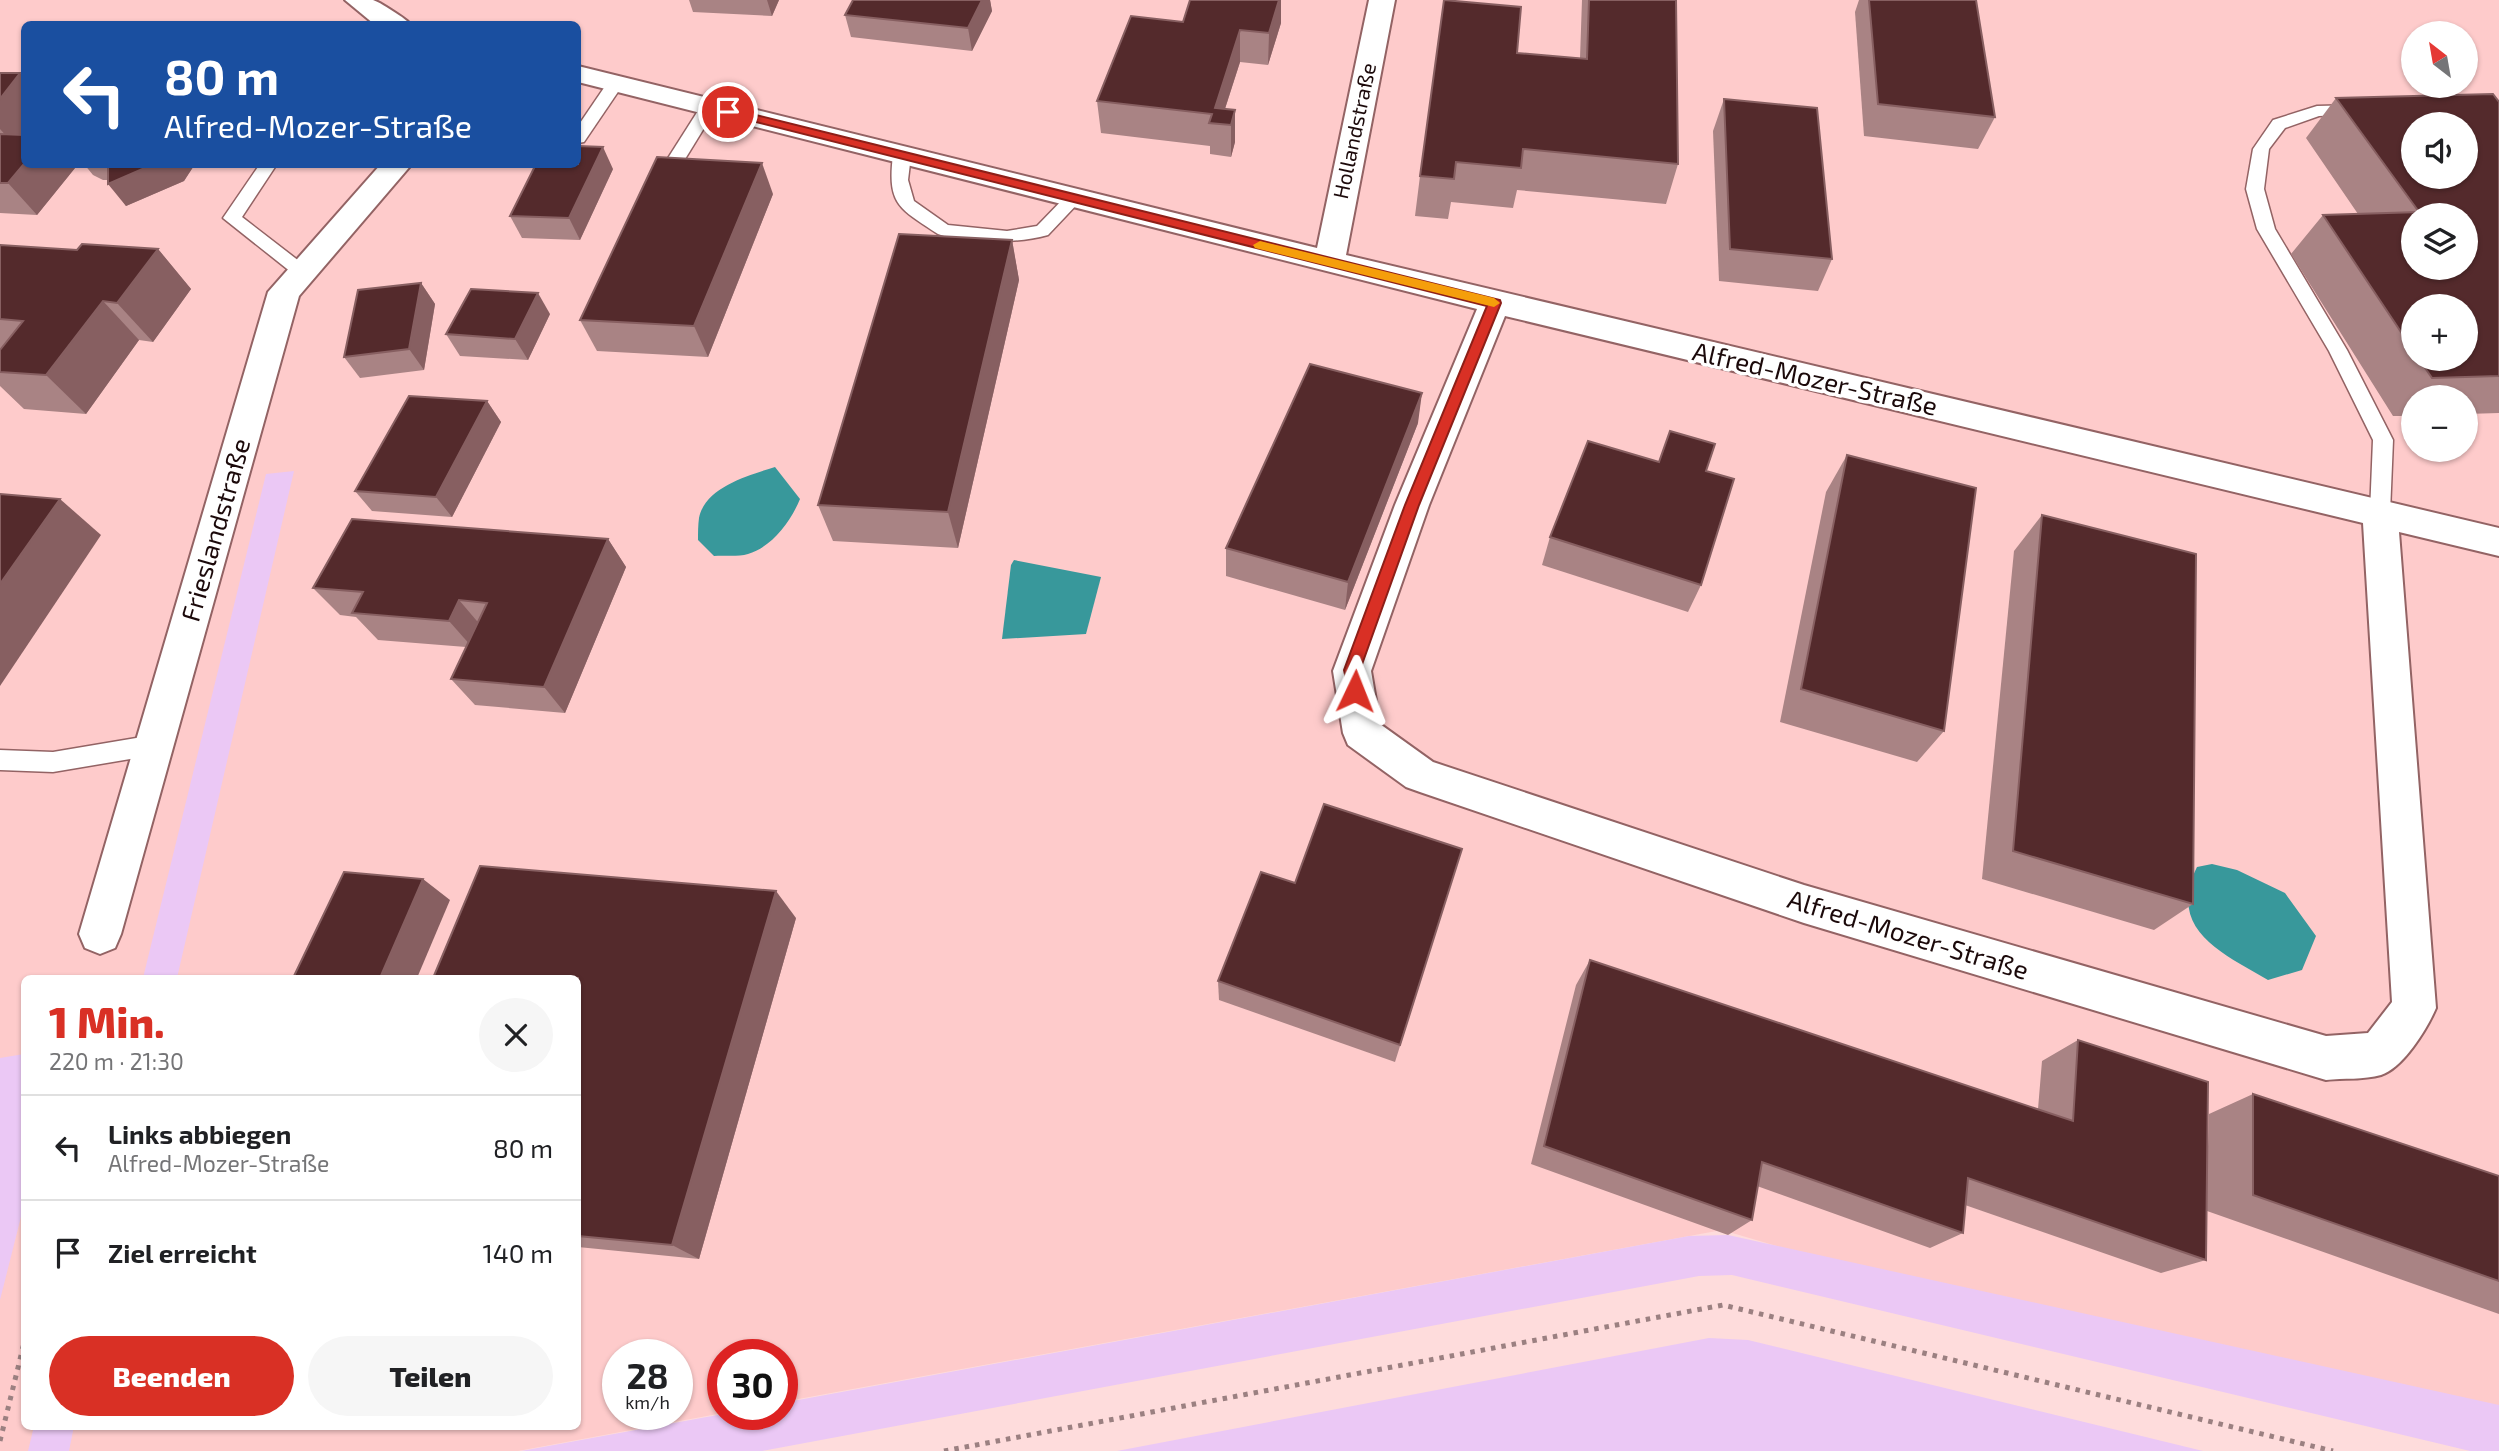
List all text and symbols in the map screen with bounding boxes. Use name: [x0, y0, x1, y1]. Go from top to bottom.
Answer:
north arrow: [2401, 21, 2478, 98]
map controls: [2401, 21, 2478, 462]
text: 80 m: [164, 46, 279, 105]
icon: left: [49, 49, 140, 140]
street label: Hollandstraße: [1327, 60, 1380, 201]
pin: [698, 82, 758, 142]
icon: arrive: [709, 93, 747, 131]
text: Alfred-Mozer-Straße: [164, 106, 472, 144]
button: sound: [2401, 112, 2478, 189]
button: layers: [2401, 203, 2478, 280]
button: +: [2401, 294, 2478, 371]
street label: Alfred-Mozer-Straße: [1690, 334, 1941, 421]
button: −: [2401, 385, 2478, 462]
street label: Frieslandstraße: [174, 434, 255, 625]
position arrow: [1318, 654, 1392, 728]
street label: Alfred-Mozer-Straße: [1784, 882, 2033, 985]
text: 1 Min.: [49, 996, 165, 1046]
button: close: [479, 998, 553, 1072]
text: 220 m · 21:30: [49, 1047, 184, 1075]
text: Links abbiegen: [108, 1118, 292, 1149]
icon: left: [49, 1129, 87, 1167]
text: 80 m: [493, 1132, 553, 1163]
text: Alfred-Mozer-Straße: [108, 1149, 329, 1177]
icon: arrive: [49, 1234, 87, 1272]
text: Ziel erreicht: [108, 1237, 257, 1268]
text: 140 m: [482, 1237, 553, 1268]
button: Beenden: [49, 1336, 294, 1416]
button: Teilen: [308, 1336, 553, 1416]
speed limit sign: 30: [707, 1339, 798, 1430]
text: 28: [626, 1354, 669, 1396]
text: km/h: [625, 1391, 670, 1413]

